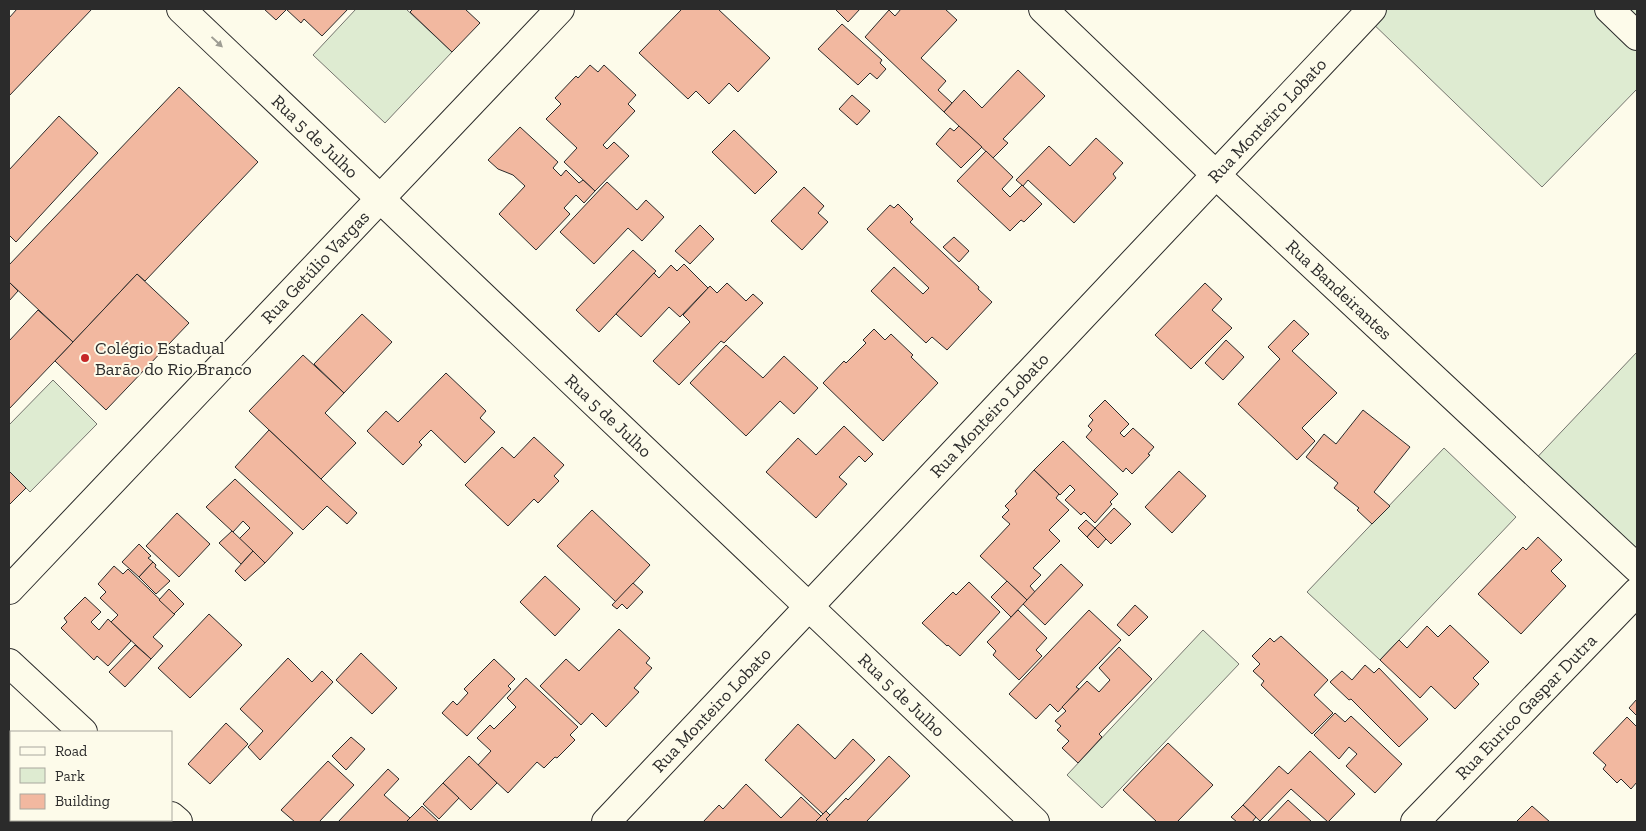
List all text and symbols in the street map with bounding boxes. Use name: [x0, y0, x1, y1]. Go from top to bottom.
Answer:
one-way arrow: [210, 36, 222, 48]
street label: Rua Monteiro Lobato: [1203, 53, 1331, 187]
street label: Rua 5 de Julho: [267, 90, 363, 183]
street label: Rua Getúlio Vargas: [256, 206, 374, 328]
street label: Rua Bandeirantes: [1281, 235, 1397, 345]
place label: Colégio Estadual Barão do Rio Branco: [95, 337, 252, 380]
street label: Rua Monteiro Lobato: [925, 348, 1053, 482]
marker: Colégio Estadual Barão do Rio Branco: [79, 352, 91, 364]
street label: Rua 5 de Julho: [560, 369, 656, 462]
street label: Rua Eurico Gaspar Dutra: [1451, 629, 1602, 784]
street label: Rua Monteiro Lobato: [648, 643, 776, 777]
street label: Rua 5 de Julho: [854, 649, 950, 741]
legend: [10, 731, 172, 821]
text: Road: [55, 742, 88, 760]
text: Park: [55, 767, 85, 785]
text: Building: [55, 792, 110, 810]

